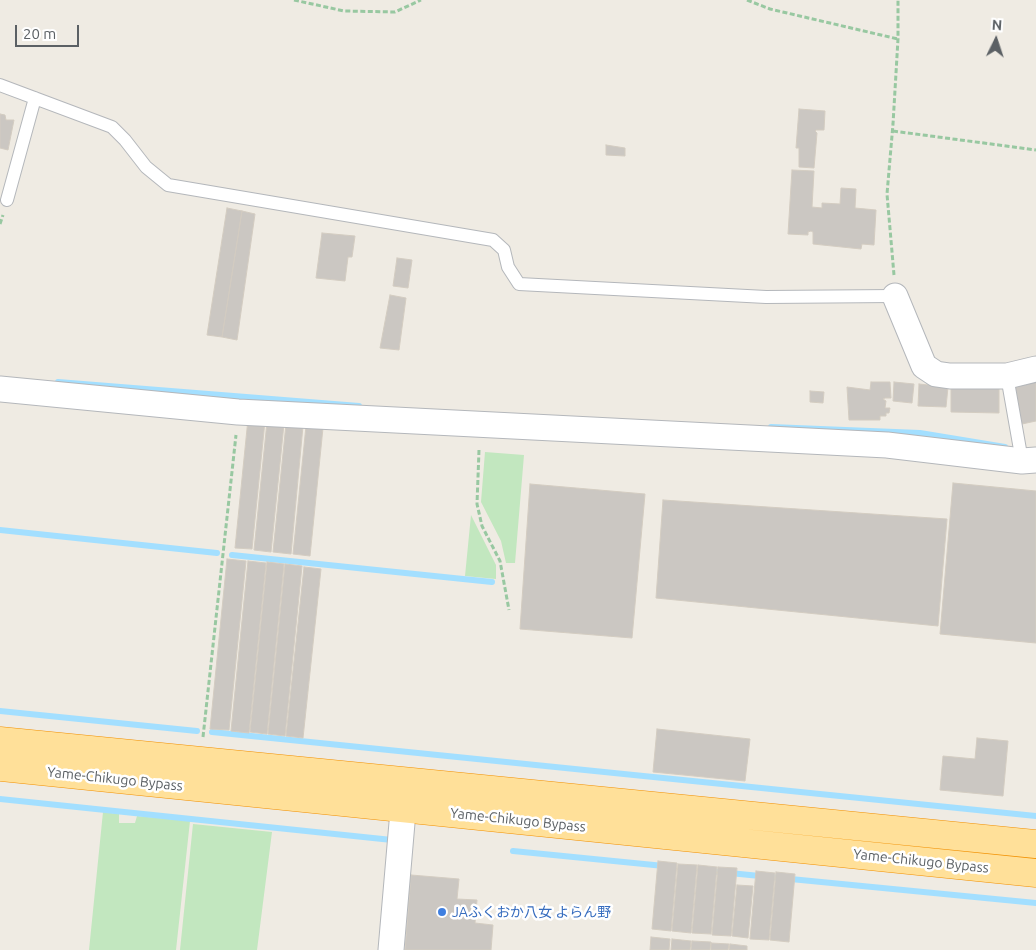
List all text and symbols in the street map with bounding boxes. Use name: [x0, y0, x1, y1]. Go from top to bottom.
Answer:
scale bar: [18, 15, 81, 47]
north arrow: [971, 15, 1021, 65]
text: N: [991, 17, 1003, 33]
text: 20 m: [23, 25, 56, 42]
street label: Yame-Chikugo Bypass: [46, 764, 184, 794]
street label: Yame-Chikugo Bypass: [449, 805, 587, 835]
street label: Yame-Chikugo Bypass: [852, 846, 990, 876]
place label: JAふくおか八女 よらん野: [452, 904, 611, 920]
marker: JAふくおか八女 よらん野: [436, 906, 448, 918]

